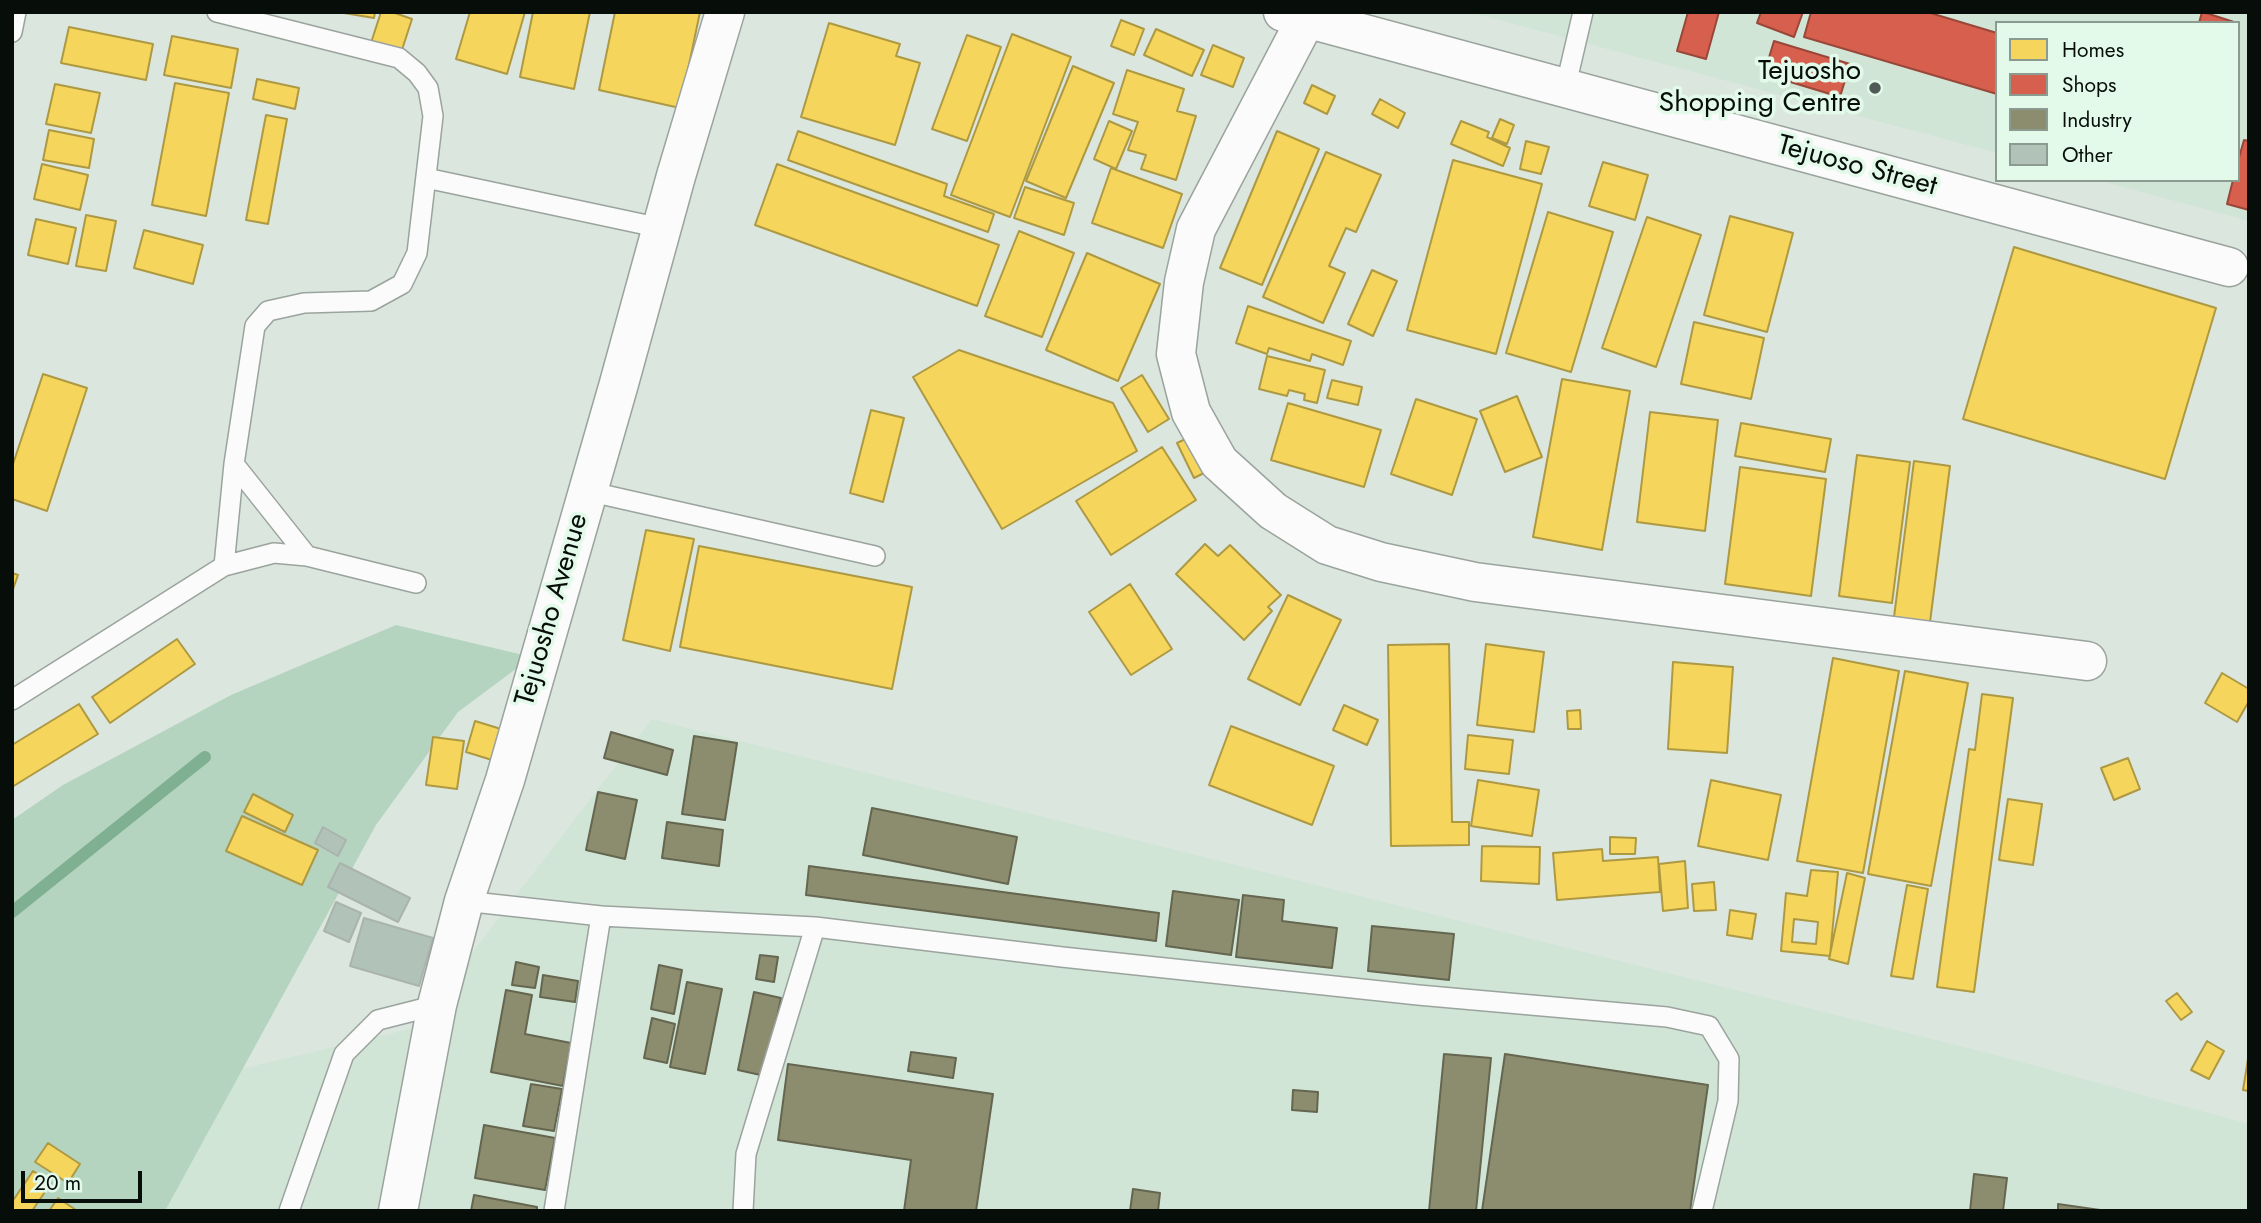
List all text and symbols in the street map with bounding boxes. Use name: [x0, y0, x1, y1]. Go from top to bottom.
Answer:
legend: [1995, 21, 2240, 182]
text: Homes: [2062, 35, 2124, 65]
place label: Tejuosho Shopping Centre: [1659, 55, 1861, 121]
text: Shops: [2062, 70, 2116, 100]
marker: Tejuosho Shopping Centre: [1867, 80, 1883, 96]
text: Industry: [2062, 105, 2132, 135]
street label: Tejuoso Street: [1774, 130, 1940, 204]
text: Other: [2062, 140, 2113, 170]
street label: Tejuosho Avenue: [509, 510, 597, 710]
scale bar: [24, 1156, 145, 1200]
text: 20 m: [34, 1168, 81, 1198]

